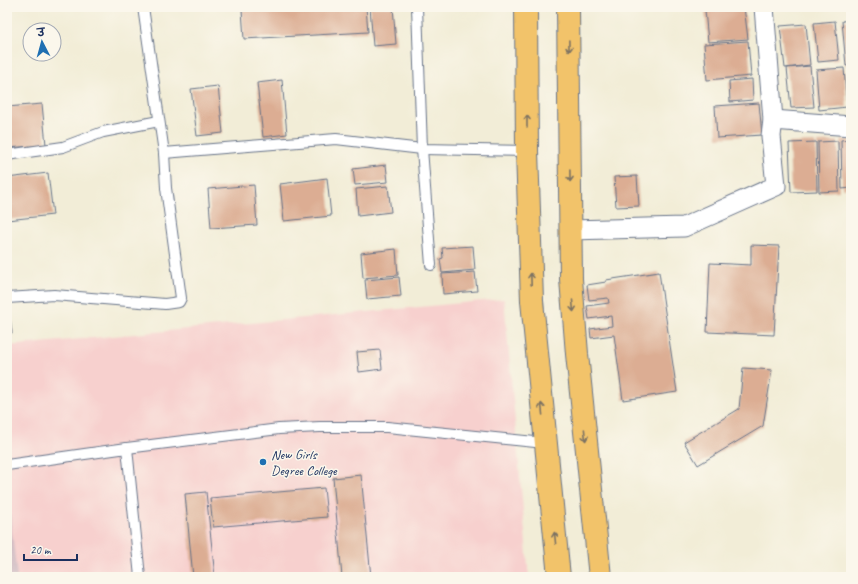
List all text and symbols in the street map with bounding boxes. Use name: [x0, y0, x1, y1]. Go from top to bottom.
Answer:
north arrow: [22, 22, 62, 62]
text: उ: [36, 25, 47, 40]
one-way arrow: [565, 39, 573, 52]
one-way arrow: [523, 115, 531, 128]
one-way arrow: [566, 169, 574, 182]
one-way arrow: [527, 273, 535, 286]
one-way arrow: [570, 299, 577, 312]
one-way arrow: [538, 403, 546, 416]
one-way arrow: [582, 428, 589, 441]
place label: New Girls Degree College: [271, 446, 338, 479]
marker: New Girls Degree College: [258, 457, 268, 467]
one-way arrow: [551, 532, 559, 545]
scale bar: [24, 536, 77, 562]
text: 20 m: [30, 542, 52, 558]

